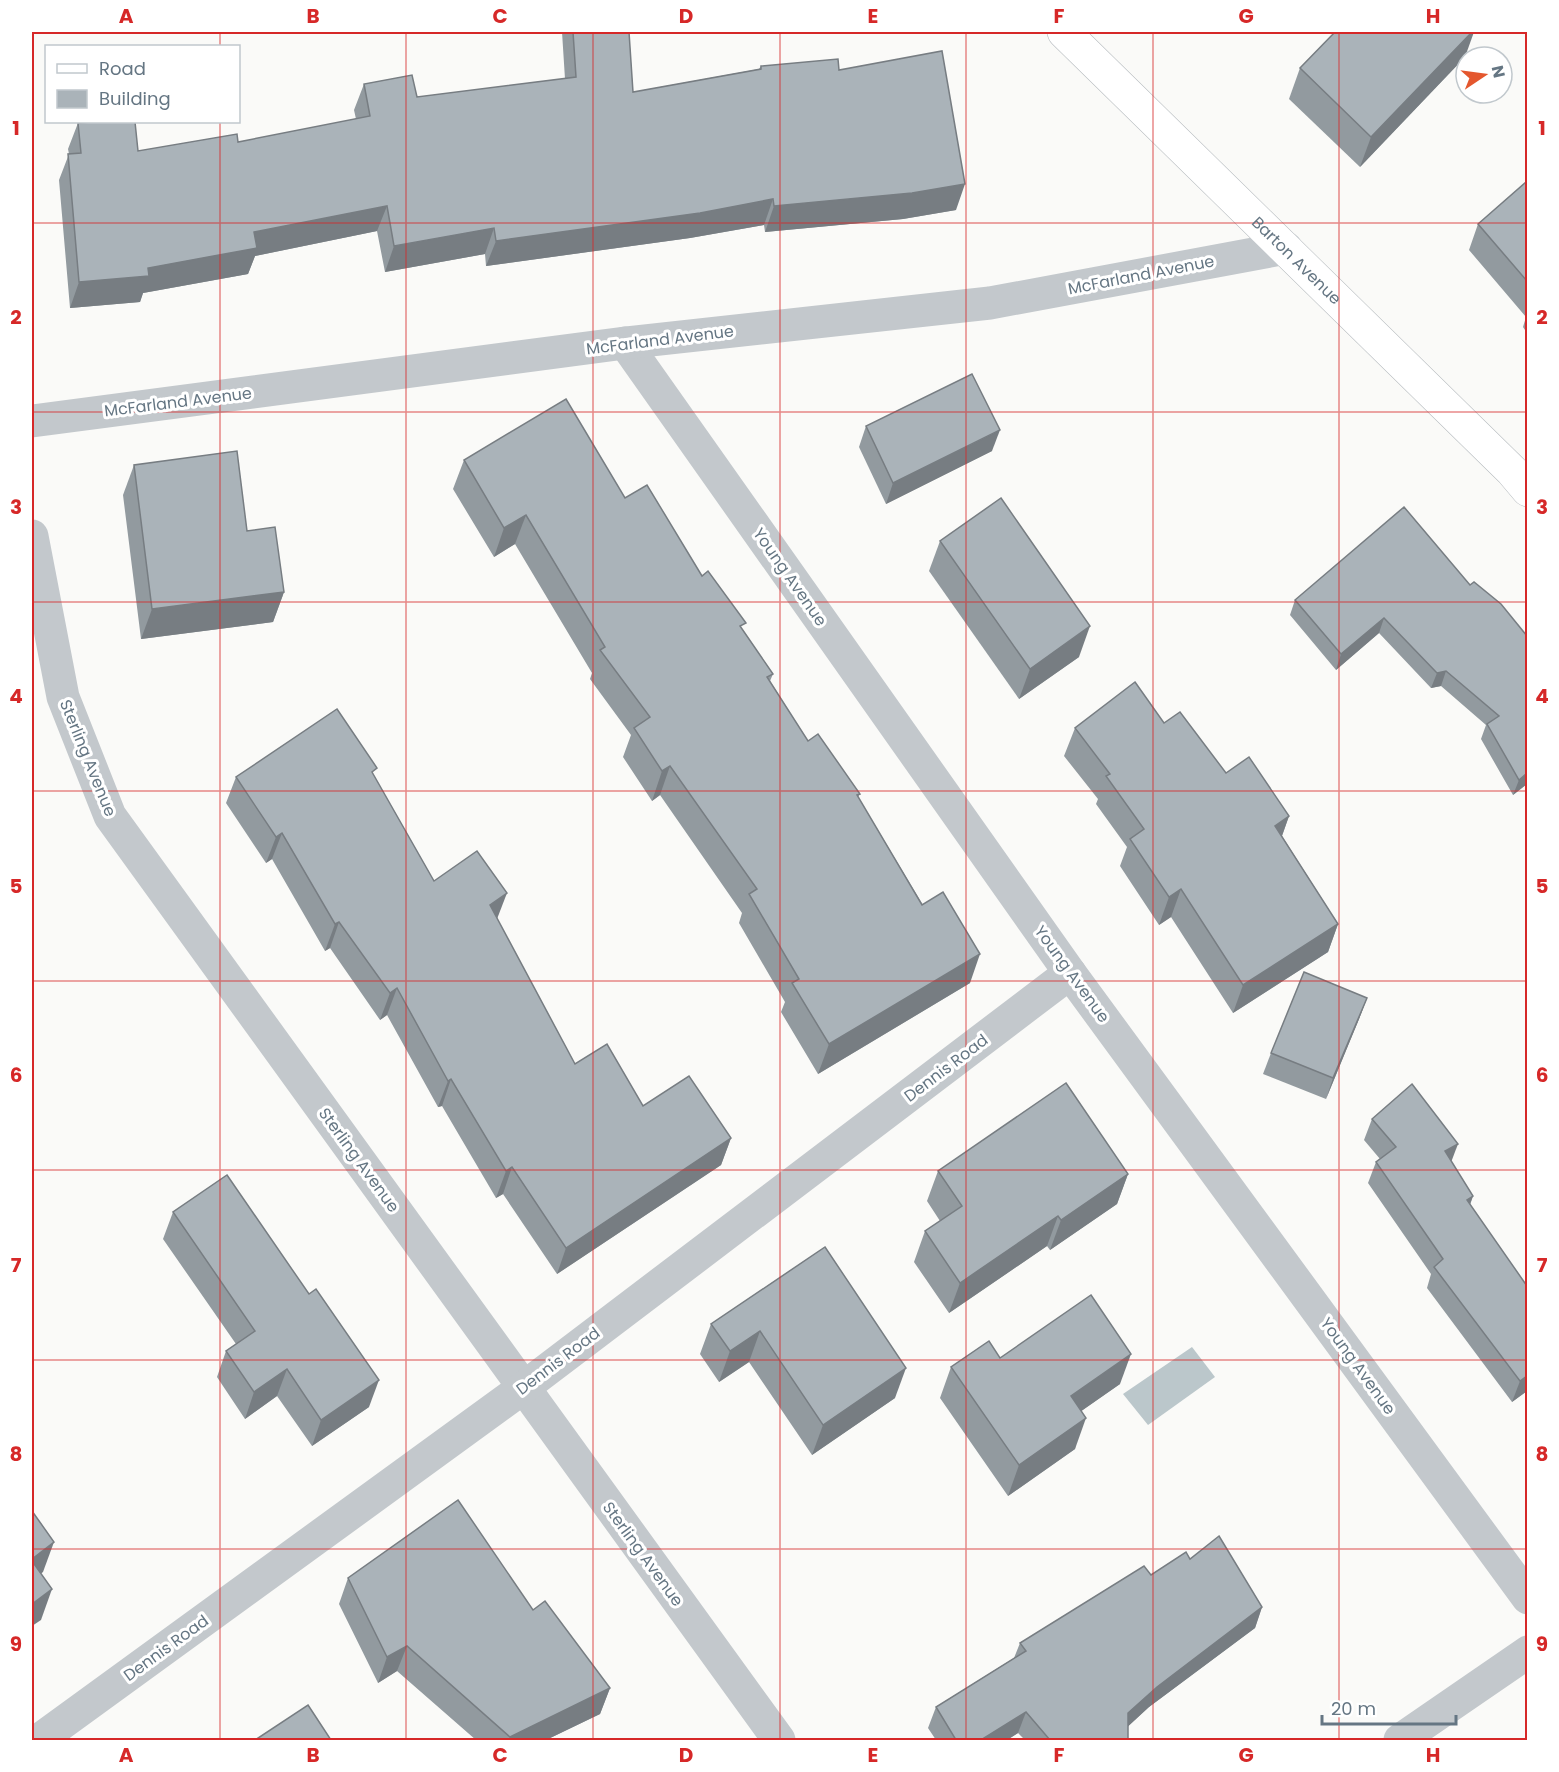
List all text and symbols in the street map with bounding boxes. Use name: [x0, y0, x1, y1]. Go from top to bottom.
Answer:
text: A: [119, 2, 134, 30]
text: B: [306, 2, 320, 30]
text: C: [492, 2, 508, 30]
text: D: [679, 2, 693, 30]
text: E: [868, 2, 878, 30]
text: F: [1054, 2, 1065, 30]
text: G: [1238, 2, 1254, 30]
text: H: [1426, 2, 1440, 30]
legend: [45, 45, 240, 123]
north arrow: [1454, 45, 1514, 105]
text: Road: [99, 56, 146, 81]
text: N: [1486, 63, 1511, 80]
text: Building: [99, 86, 171, 111]
text: 1: [12, 114, 20, 142]
text: 1: [1538, 114, 1546, 142]
street label: Barton Avenue: [1247, 211, 1347, 309]
street label: McFarland Avenue: [1066, 250, 1216, 300]
text: 2: [10, 303, 22, 331]
text: 2: [1536, 303, 1548, 331]
street label: McFarland Avenue: [585, 320, 735, 360]
street label: McFarland Avenue: [103, 382, 253, 422]
text: 3: [10, 493, 22, 521]
text: 3: [1536, 493, 1548, 521]
street label: Young Avenue: [748, 523, 833, 631]
text: 4: [9, 682, 23, 710]
text: 4: [1535, 682, 1549, 710]
street label: Sterling Avenue: [54, 696, 122, 820]
text: 5: [10, 872, 23, 900]
text: 5: [1536, 872, 1549, 900]
street label: Young Avenue: [1029, 921, 1115, 1027]
street label: Dennis Road: [899, 1029, 993, 1107]
text: 6: [10, 1061, 22, 1089]
text: 6: [1536, 1061, 1548, 1089]
street label: Sterling Avenue: [313, 1103, 405, 1217]
text: 7: [11, 1251, 22, 1279]
text: 7: [1537, 1251, 1548, 1279]
street label: Young Avenue: [1315, 1313, 1401, 1419]
street label: Dennis Road: [511, 1322, 605, 1400]
text: 8: [10, 1440, 22, 1468]
text: 8: [1536, 1440, 1548, 1468]
street label: Sterling Avenue: [597, 1497, 689, 1611]
street label: Dennis Road: [119, 1609, 213, 1687]
text: 9: [10, 1630, 22, 1658]
text: 9: [1536, 1630, 1548, 1658]
scale bar: [1322, 1688, 1456, 1726]
text: 20 m: [1331, 1696, 1376, 1721]
text: A: [119, 1741, 134, 1769]
text: B: [306, 1741, 320, 1769]
text: C: [492, 1741, 508, 1769]
text: D: [679, 1741, 693, 1769]
text: E: [868, 1741, 878, 1769]
text: F: [1054, 1741, 1065, 1769]
text: G: [1238, 1741, 1254, 1769]
text: H: [1426, 1741, 1440, 1769]

